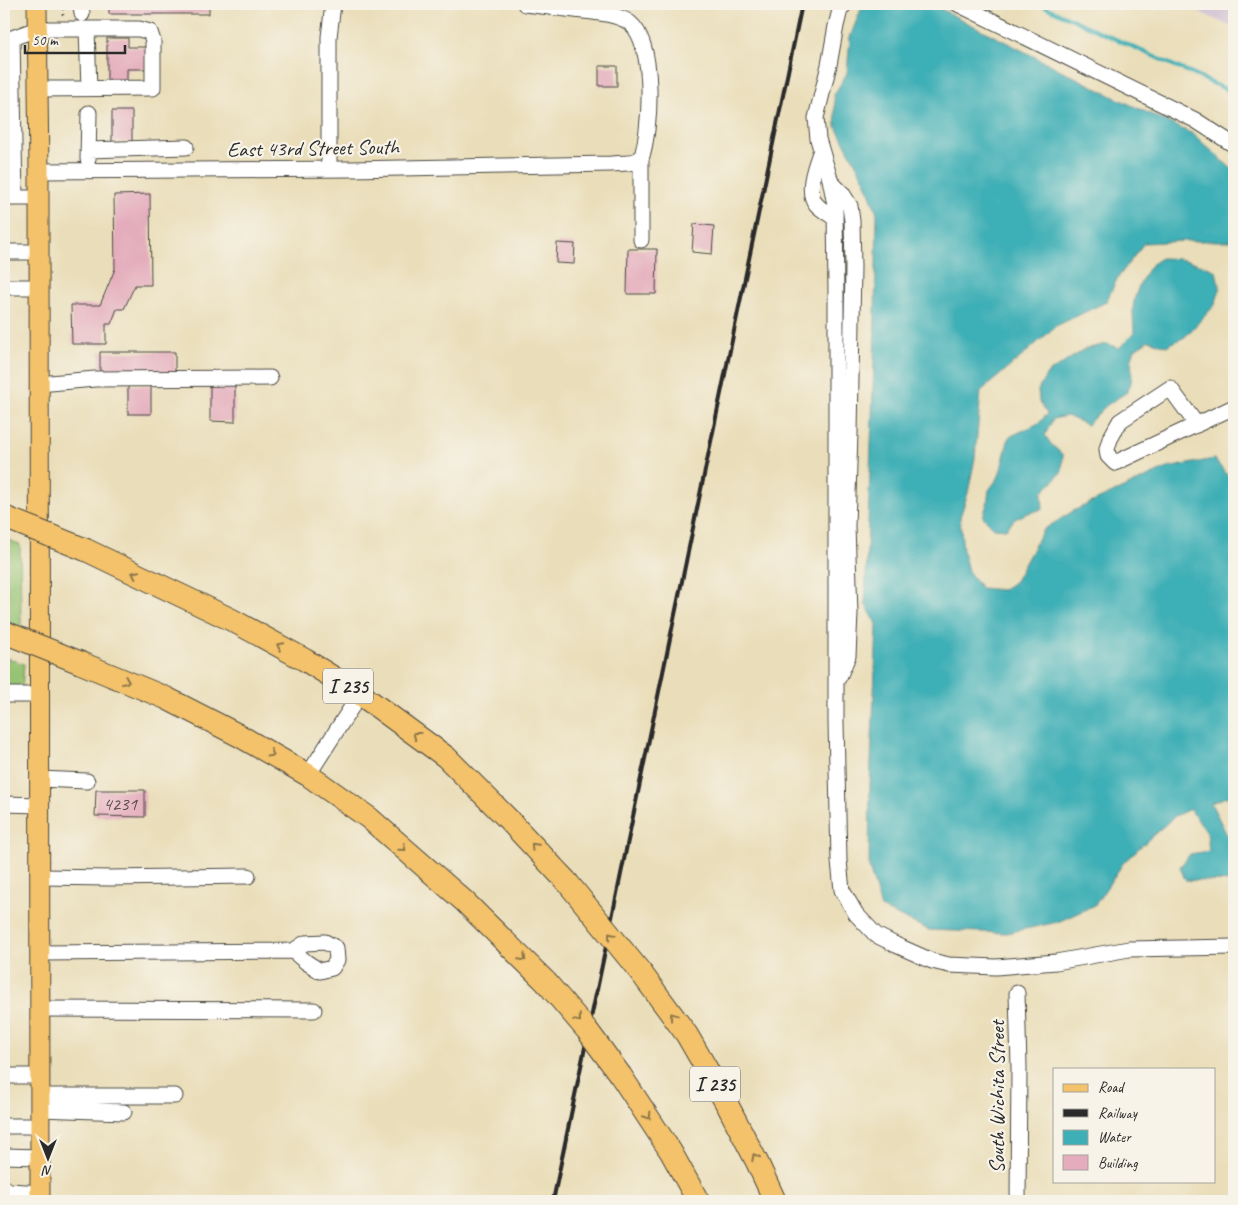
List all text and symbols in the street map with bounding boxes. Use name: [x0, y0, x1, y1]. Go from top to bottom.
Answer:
scale bar: [25, 22, 125, 54]
text: 50 m: [32, 31, 59, 50]
street label: East 43rd Street South: [227, 133, 400, 162]
one-way arrow: [131, 569, 140, 580]
one-way arrow: [276, 642, 285, 652]
road number: I 235: [323, 668, 373, 704]
one-way arrow: [121, 675, 130, 686]
one-way arrow: [412, 732, 422, 741]
one-way arrow: [266, 748, 275, 758]
house number: 4231: [103, 792, 139, 816]
one-way arrow: [398, 842, 407, 851]
one-way arrow: [531, 843, 540, 852]
one-way arrow: [609, 933, 617, 942]
one-way arrow: [517, 953, 526, 962]
one-way arrow: [572, 1013, 580, 1022]
one-way arrow: [671, 1013, 679, 1022]
street label: South Wichita Street: [984, 1018, 1010, 1174]
road number: I 235: [690, 1066, 740, 1102]
legend: [1053, 1068, 1216, 1182]
text: Road: [1098, 1078, 1125, 1097]
text: Railway: [1098, 1104, 1139, 1123]
one-way arrow: [642, 1111, 651, 1120]
text: Water: [1098, 1128, 1132, 1147]
north arrow: [22, 1132, 72, 1182]
one-way arrow: [751, 1153, 761, 1162]
text: Building: [1098, 1154, 1138, 1173]
text: N: [41, 1162, 52, 1179]

